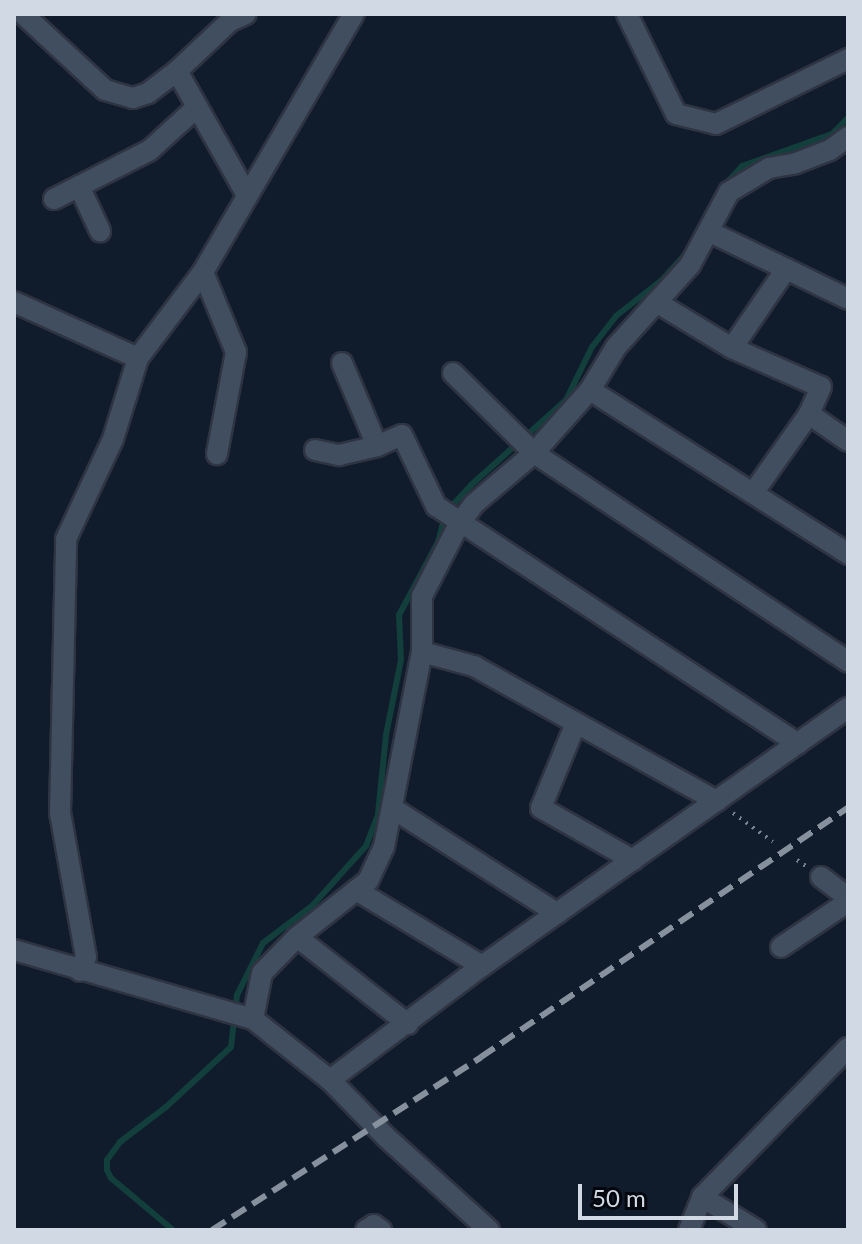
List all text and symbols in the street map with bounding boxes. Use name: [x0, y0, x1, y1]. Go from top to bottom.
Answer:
scale bar: [582, 1168, 742, 1218]
text: 50 m: [592, 1183, 646, 1212]

